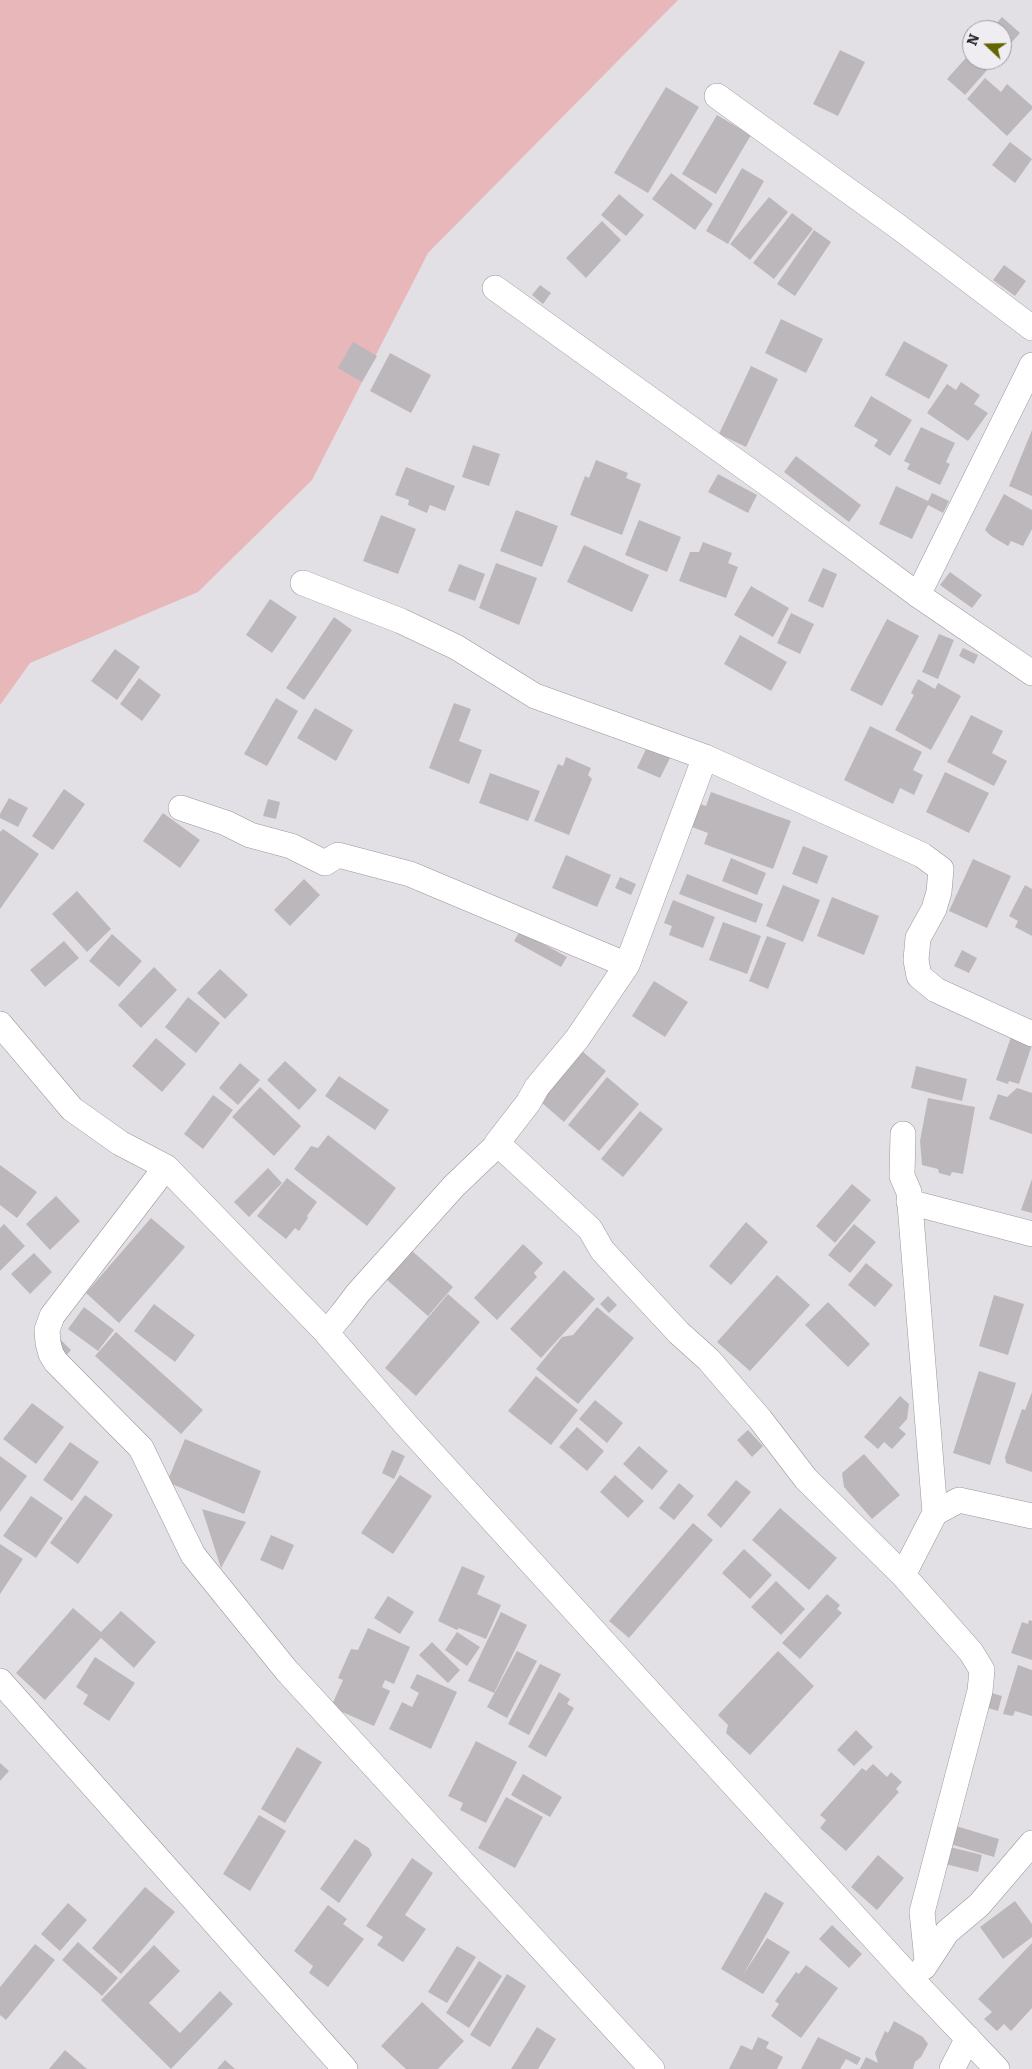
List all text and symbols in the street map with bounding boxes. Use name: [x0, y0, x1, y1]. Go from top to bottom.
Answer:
north arrow: [962, 20, 1012, 70]
text: N: [964, 32, 983, 48]

